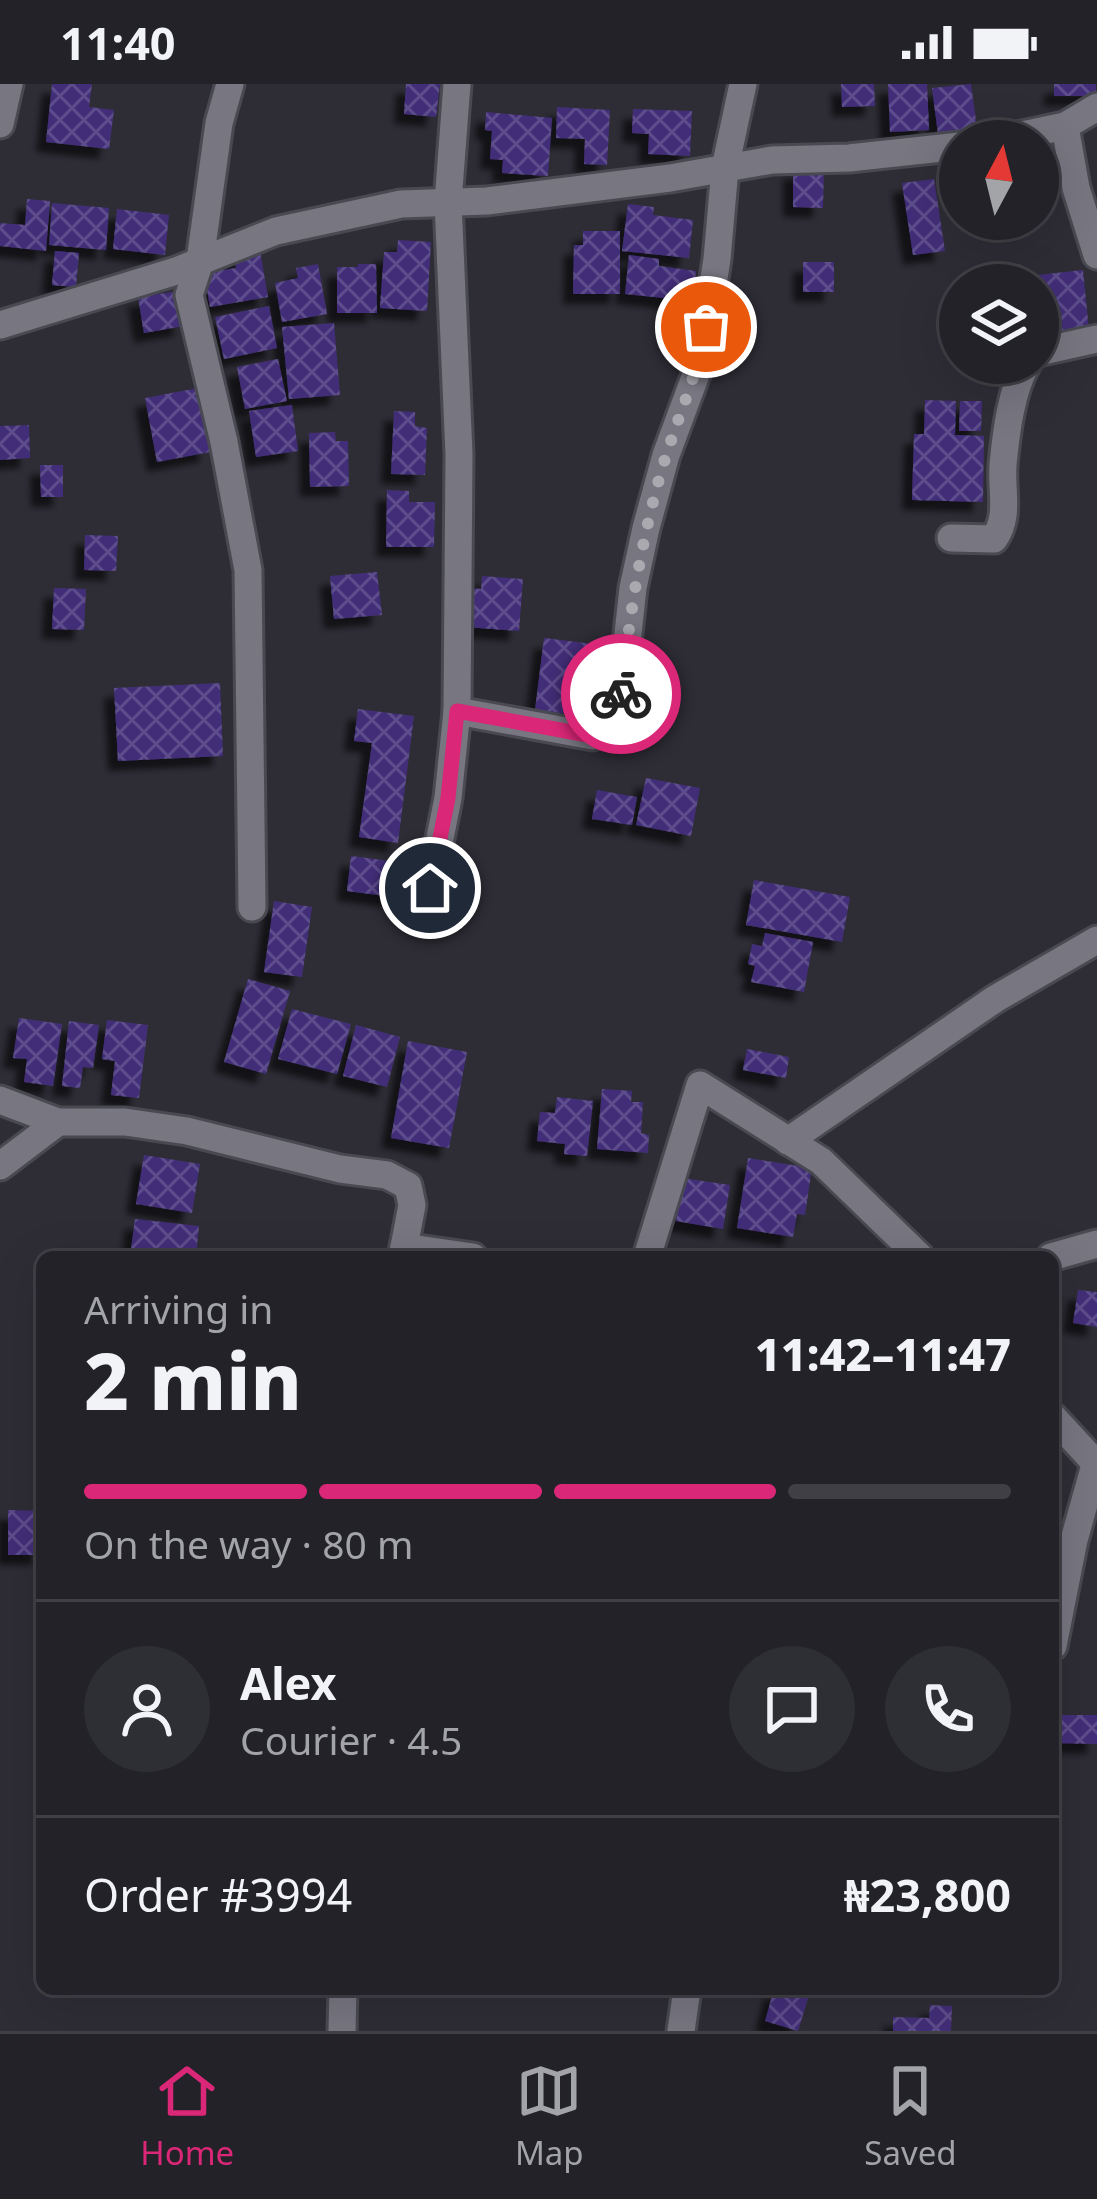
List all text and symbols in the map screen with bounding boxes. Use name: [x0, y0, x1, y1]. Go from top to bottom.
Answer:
text: 11:40: [60, 12, 176, 73]
north arrow: [939, 120, 1059, 240]
map controls: [939, 120, 1059, 384]
button: layers: [939, 264, 1059, 384]
pin: [655, 276, 757, 378]
icon: bag: [673, 294, 739, 360]
courier: [561, 634, 681, 754]
icon: bike: [588, 661, 654, 727]
pin: [379, 837, 481, 939]
icon: home: [397, 855, 463, 921]
text: Arriving in: [84, 1282, 273, 1335]
text: 11:42–11:47: [755, 1323, 1011, 1384]
text: 2 min: [84, 1327, 302, 1433]
text: On the way · 80 m: [84, 1517, 413, 1570]
button: person: [84, 1646, 210, 1772]
button: chat: [729, 1646, 855, 1772]
button: phone: [885, 1646, 1011, 1772]
text: Alex: [240, 1652, 337, 1713]
text: Courier · 4.5: [240, 1713, 462, 1766]
text: Order #3994: [84, 1864, 352, 1925]
text: ₦23,800: [844, 1864, 1011, 1925]
tab: Home: [140, 2058, 234, 2175]
tab: Map: [515, 2058, 584, 2175]
tab: Saved: [864, 2058, 957, 2175]

